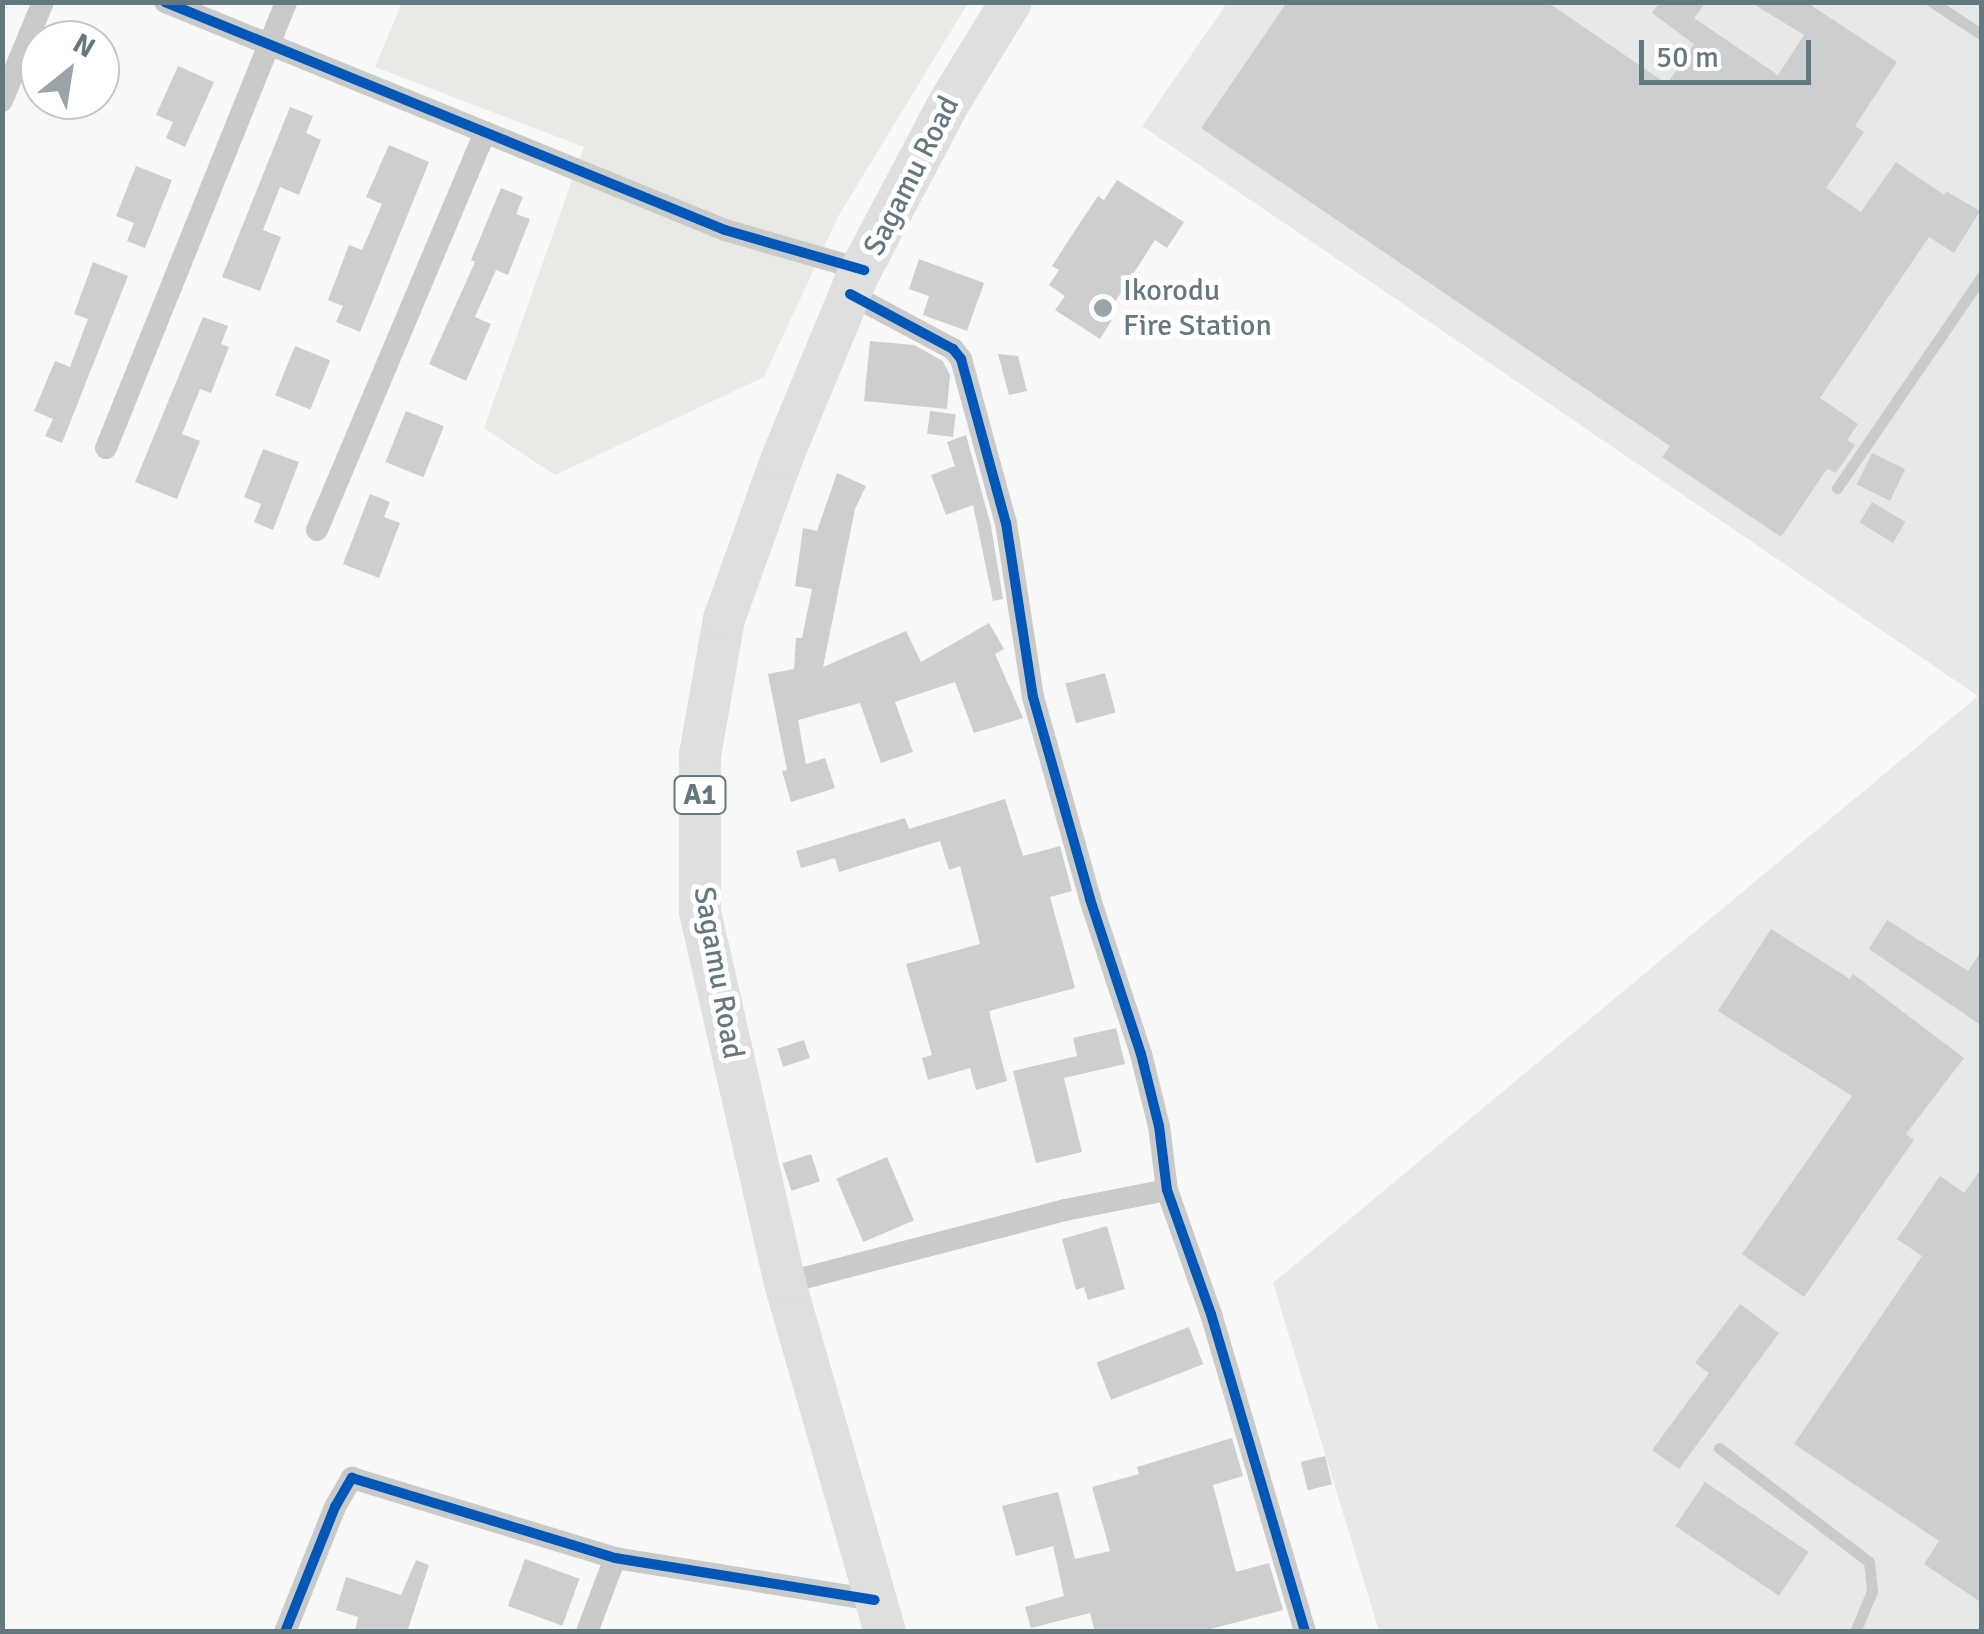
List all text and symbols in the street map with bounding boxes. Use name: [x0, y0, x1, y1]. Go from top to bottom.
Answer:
north arrow: [20, 20, 120, 120]
scale bar: [1644, 20, 1816, 82]
text: N: [67, 26, 101, 65]
text: 50 m: [1656, 39, 1719, 76]
street label: Sagamu Road: [856, 90, 968, 262]
place label: Ikorodu Fire Station: [1123, 273, 1272, 344]
marker: Ikorodu Fire Station: [1092, 297, 1114, 319]
road number: A1: [672, 772, 728, 818]
street label: Sagamu Road: [685, 884, 751, 1062]

